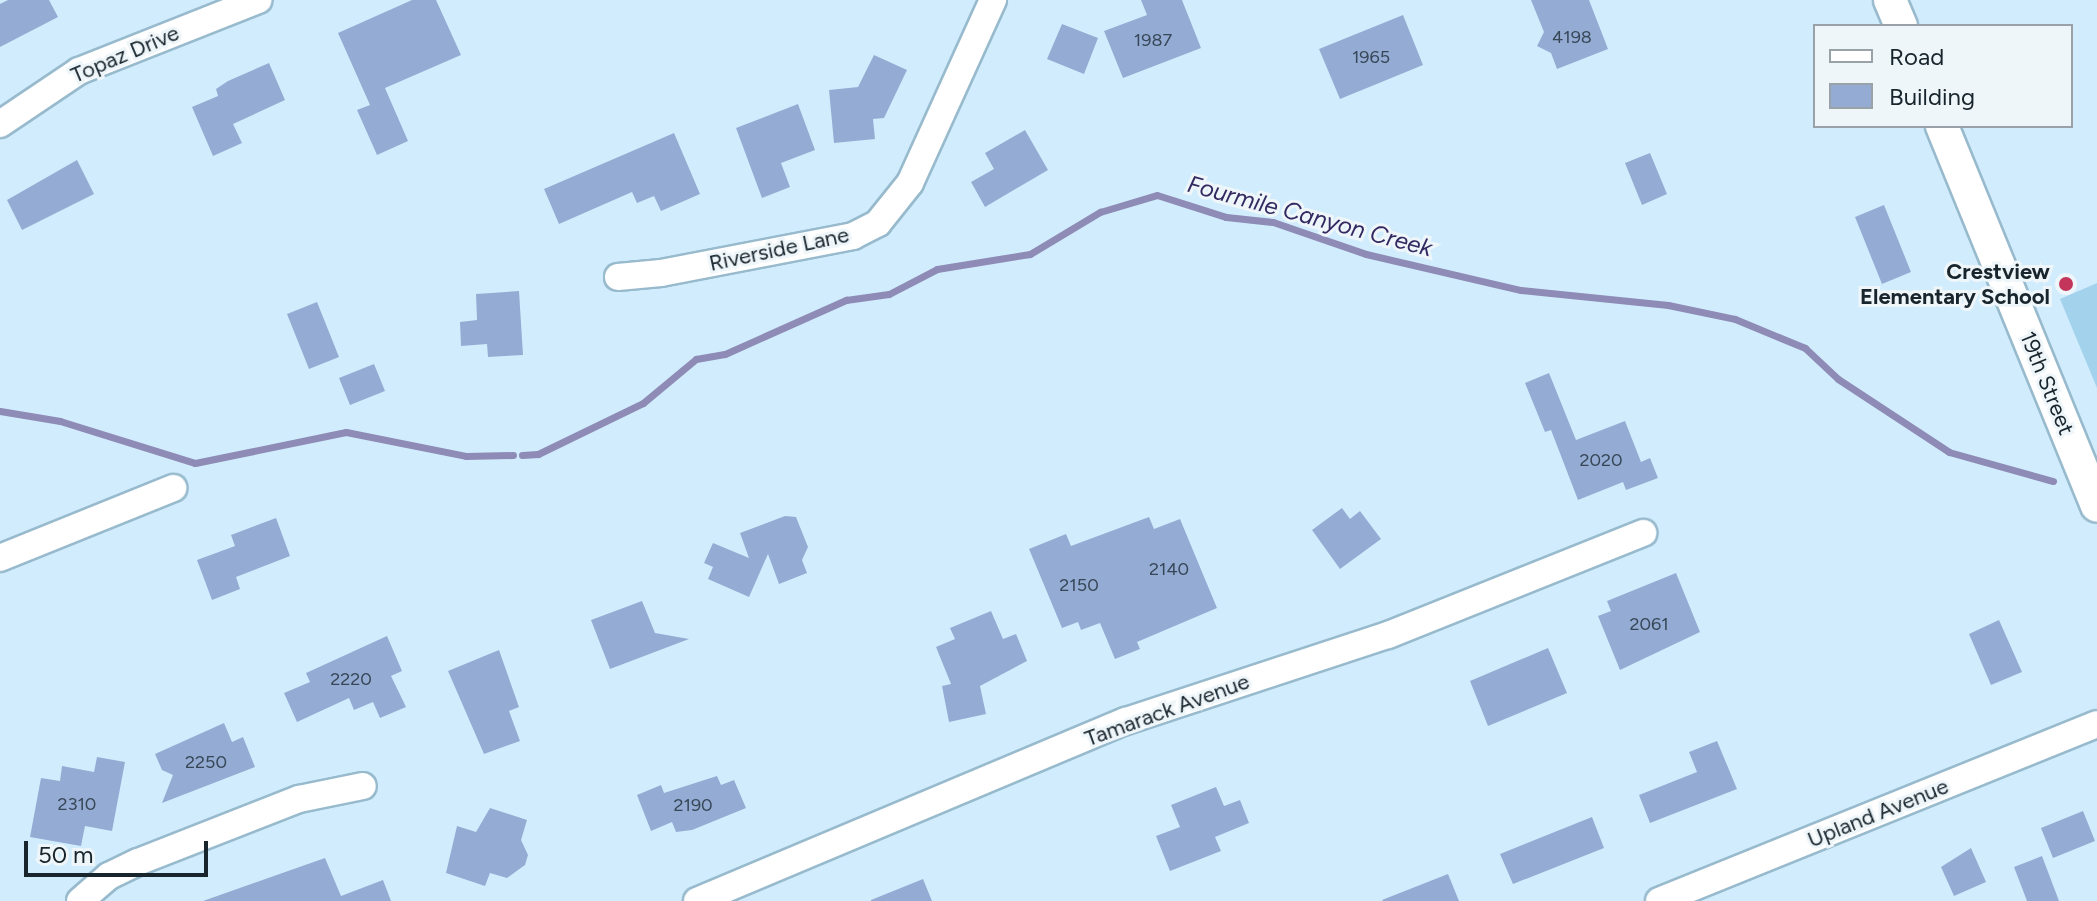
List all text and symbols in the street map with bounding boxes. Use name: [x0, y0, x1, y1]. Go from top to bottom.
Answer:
street label: Topaz Drive: [67, 19, 183, 89]
legend: [1813, 24, 2073, 128]
house number: 4198: [1552, 26, 1592, 48]
house number: 1987: [1134, 29, 1172, 51]
text: Road: [1889, 42, 1944, 71]
house number: 1965: [1352, 46, 1390, 68]
text: Building: [1889, 82, 1975, 111]
water label: Fourmile Canyon Creek: [1184, 169, 1436, 263]
street label: Riverside Lane: [707, 221, 851, 277]
place label: Crestview Elementary School: [1860, 258, 2050, 310]
marker: Crestview Elementary School: [2057, 275, 2075, 293]
street label: 19th Street: [2014, 327, 2080, 439]
house number: 2020: [1579, 449, 1623, 471]
house number: 2140: [1149, 558, 1189, 580]
house number: 2150: [1059, 574, 1099, 596]
house number: 2061: [1629, 613, 1669, 635]
house number: 2220: [330, 668, 372, 690]
street label: Tamarack Avenue: [1081, 668, 1253, 752]
house number: 2250: [185, 751, 227, 773]
street label: Upland Avenue: [1804, 773, 1952, 853]
house number: 2310: [58, 793, 96, 815]
house number: 2190: [673, 794, 713, 816]
scale bar: [28, 825, 212, 875]
text: 50 m: [38, 840, 94, 869]

